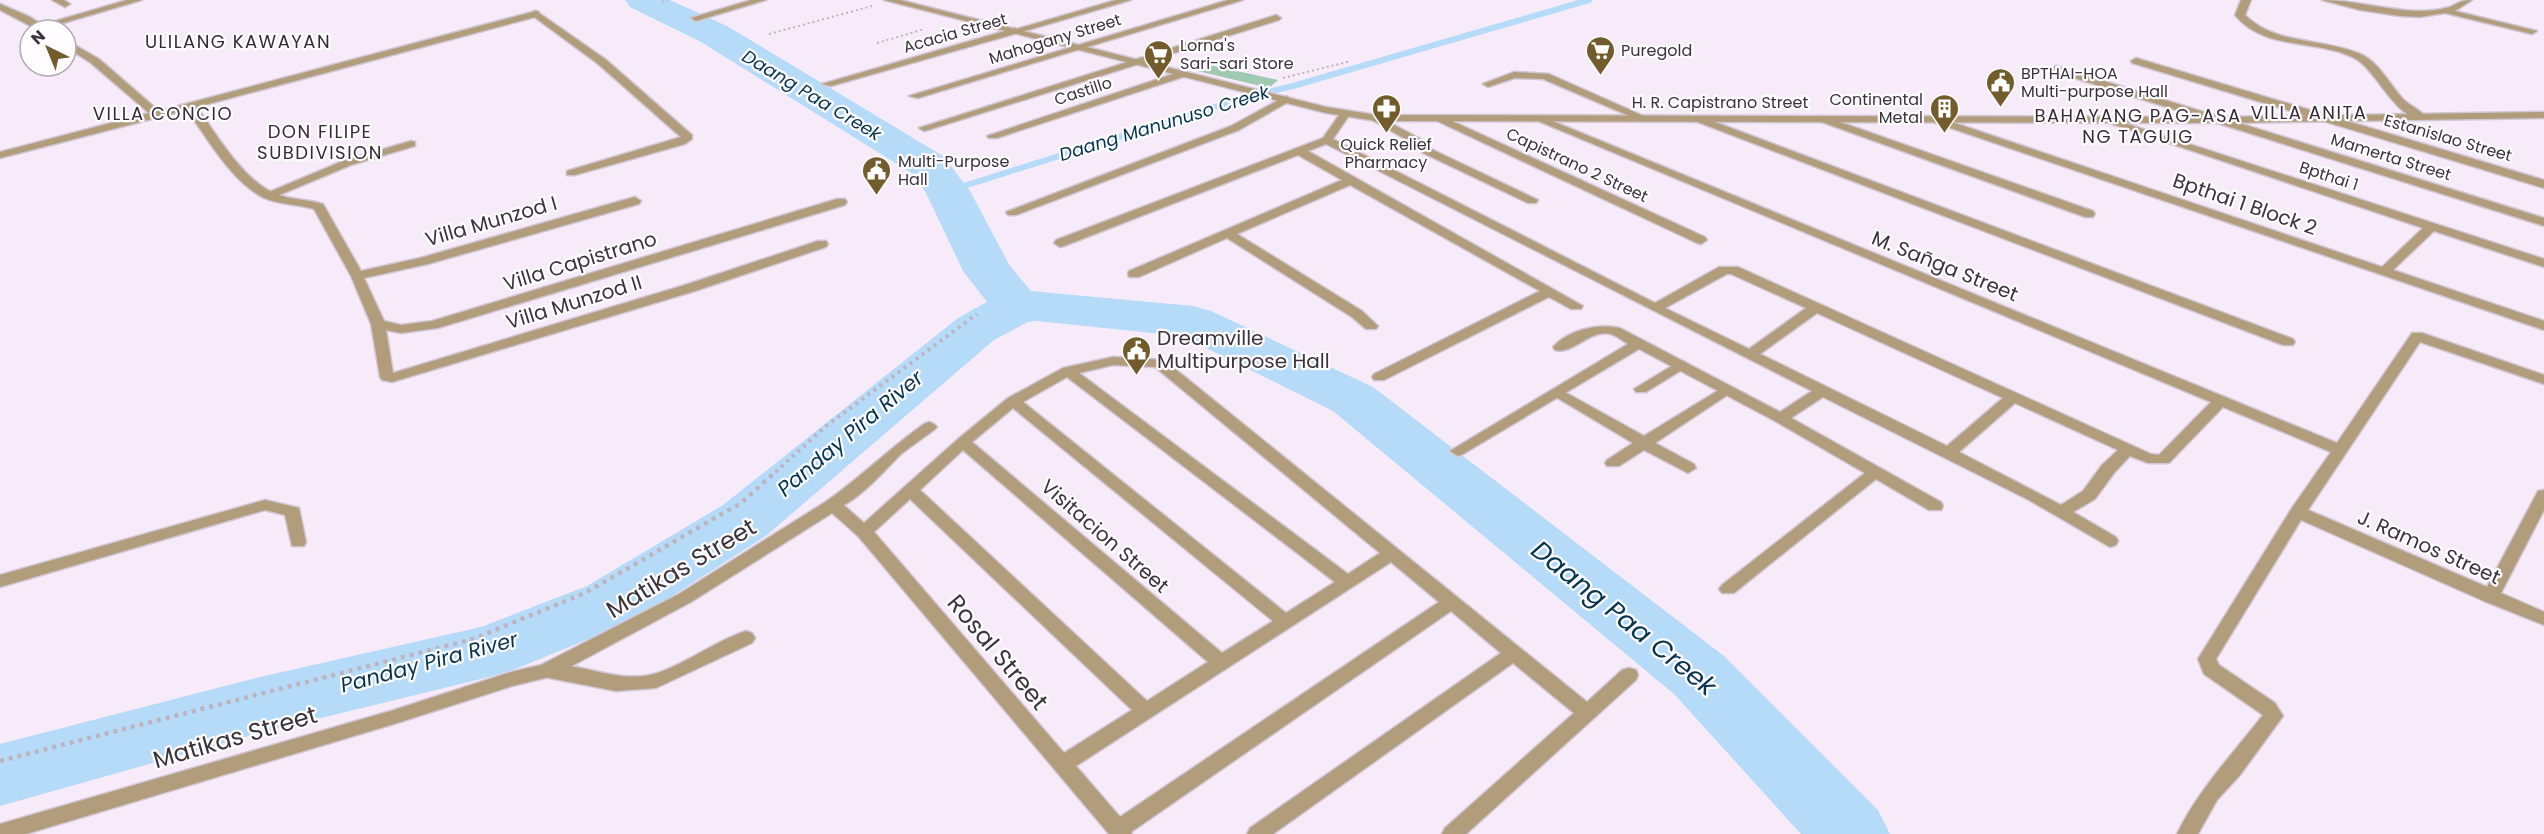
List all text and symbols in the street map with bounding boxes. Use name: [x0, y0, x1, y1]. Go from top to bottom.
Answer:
street label: Acacia Street: [900, 7, 1010, 59]
street label: Mahogany Street: [986, 8, 1124, 70]
north arrow: [18, 18, 78, 78]
text: N: [26, 25, 50, 50]
district label: ULILANG KAWAYAN: [145, 29, 331, 54]
place label: Lorna's Sari-sari Store: [1180, 34, 1294, 75]
supermarket icon: Puregold: [1584, 34, 1616, 76]
supermarket icon: Lorna's Sari-sari Store: [1143, 38, 1175, 80]
place label: Puregold: [1621, 39, 1692, 62]
water label: Daang Paa Creek: [738, 43, 887, 147]
place label: BPTHAI-HOA Multi-purpose Hall: [2021, 62, 2168, 103]
public building icon: BPTHAI-HOA Multi-purpose Hall: [1984, 66, 2016, 108]
street label: Castillo: [1051, 71, 1115, 111]
water label: Daang Manunuso Creek: [1056, 79, 1273, 167]
place label: Continental Metal: [1829, 88, 1923, 129]
street label: H. R. Capistrano Street: [1632, 91, 1808, 114]
pharmacy icon: Quick Relief Pharmacy: [1370, 92, 1402, 134]
building icon: Continental Metal: [1928, 92, 1960, 134]
district label: VILLA ANITA: [2251, 100, 2367, 125]
district label: VILLA CONCIO: [93, 101, 233, 126]
district label: BAHAYANG PAG-ASA NG TAGUIG: [2034, 103, 2242, 149]
street label: Estanislao Street: [2381, 109, 2515, 167]
district label: DON FILIPE SUBDIVISION: [257, 119, 383, 165]
street label: Capistrano 2 Street: [1502, 122, 1652, 208]
street label: Mamerta Street: [2328, 128, 2454, 186]
place label: Quick Relief Pharmacy: [1340, 133, 1432, 174]
place label: Multi-Purpose Hall: [898, 150, 1009, 191]
public building icon: Multi-Purpose Hall: [861, 154, 893, 196]
street label: Bpthai 1: [2297, 156, 2361, 196]
street label: Bpthai 1 Block 2: [2169, 166, 2321, 242]
street label: Villa Munzod I: [422, 189, 560, 253]
street label: Villa Capistrano: [500, 224, 660, 298]
street label: M. Sañga Street: [1868, 224, 2022, 308]
street label: Villa Munzod II: [503, 268, 645, 336]
place label: Dreamville Multipurpose Hall: [1157, 324, 1330, 375]
public building icon: Dreamville Multipurpose Hall: [1120, 334, 1152, 376]
water label: Panday Pira River: [771, 363, 930, 503]
street label: Visitacion Street: [1035, 473, 1175, 599]
street label: J. Ramos Street: [2353, 503, 2505, 591]
street label: Matikas Street: [600, 510, 762, 626]
water label: Daang Paa Creek: [1524, 532, 1726, 705]
street label: Rosal Street: [940, 587, 1056, 717]
water label: Panday Pira River: [337, 624, 522, 700]
street label: Matikas Street: [149, 698, 321, 776]

